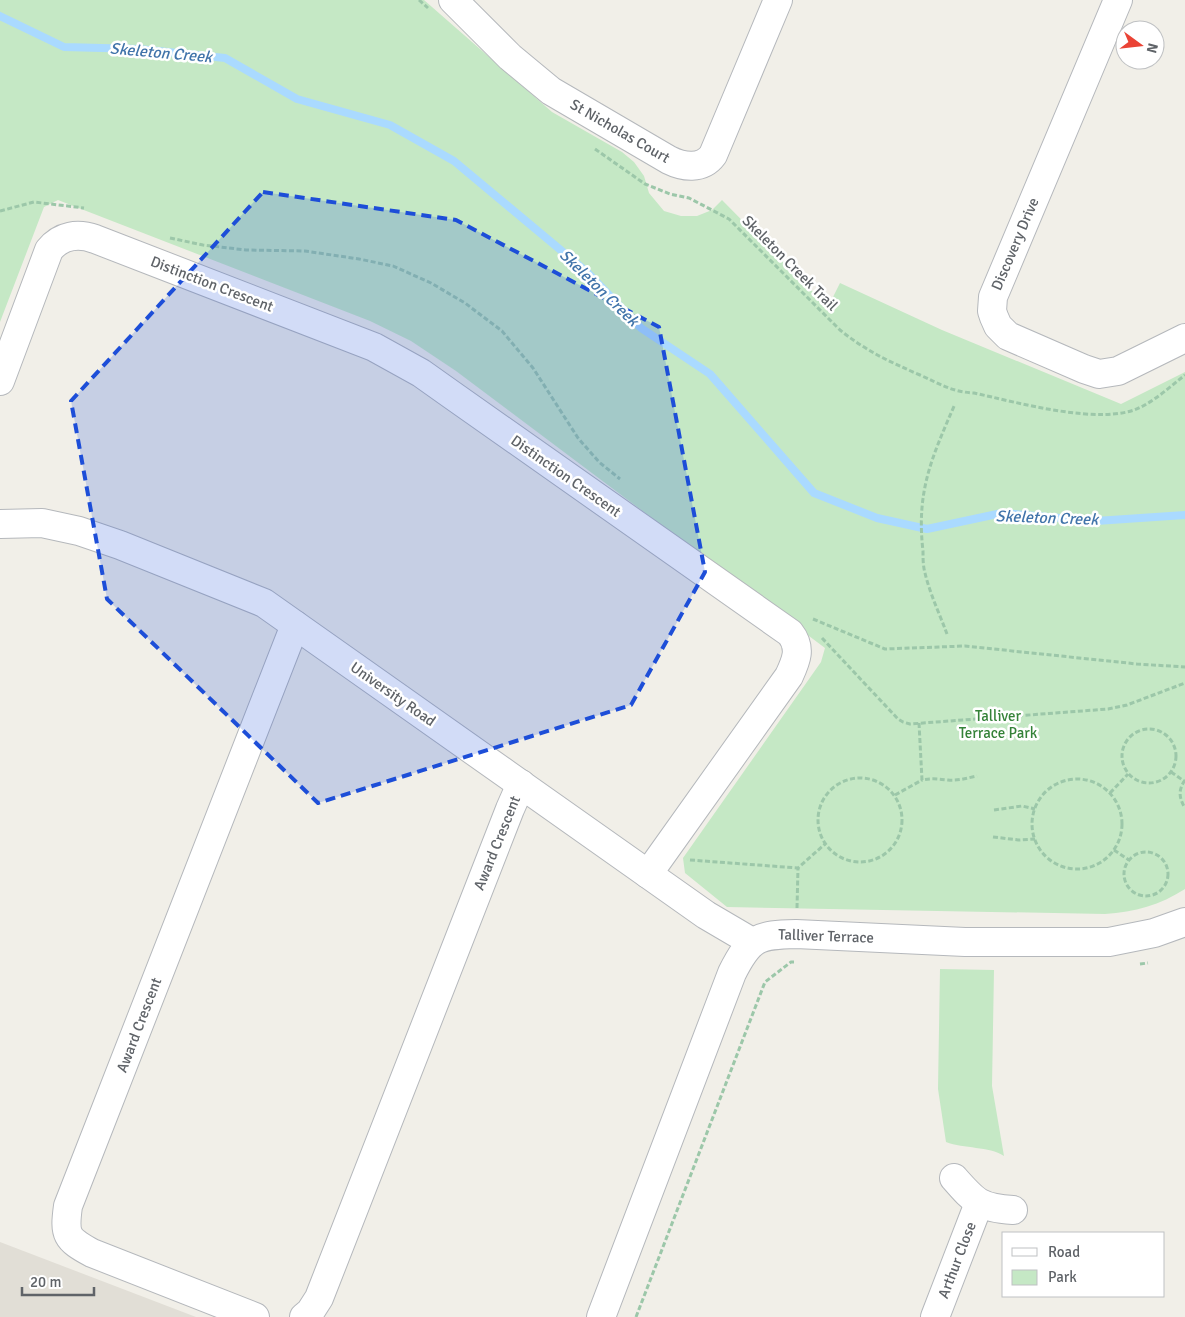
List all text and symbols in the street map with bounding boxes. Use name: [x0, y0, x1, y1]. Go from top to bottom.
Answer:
north arrow: [1115, 20, 1165, 70]
water label: Skeleton Creek: [109, 39, 215, 68]
text: N: [1143, 41, 1162, 55]
street label: St Nicholas Court: [567, 95, 673, 167]
street label: Discovery Drive: [987, 195, 1043, 293]
street label: Skeleton Creek Trail: [739, 212, 841, 314]
water label: Skeleton Creek: [555, 245, 644, 332]
street label: Distinction Crescent: [148, 252, 276, 316]
street label: Distinction Crescent: [508, 431, 624, 521]
water label: Skeleton Creek: [995, 506, 1101, 530]
street label: University Road: [347, 658, 439, 730]
park label: Talliver Terrace Park: [959, 707, 1038, 742]
street label: Award Crescent: [470, 793, 524, 893]
street label: Talliver Terrace: [778, 925, 874, 947]
street label: Award Crescent: [113, 975, 165, 1075]
street label: Arthur Close: [934, 1219, 980, 1301]
legend: [1002, 1232, 1165, 1297]
text: Road: [1048, 1243, 1080, 1261]
scale bar: [22, 1264, 95, 1296]
text: Park: [1048, 1268, 1077, 1286]
text: 20 m: [30, 1273, 61, 1291]

